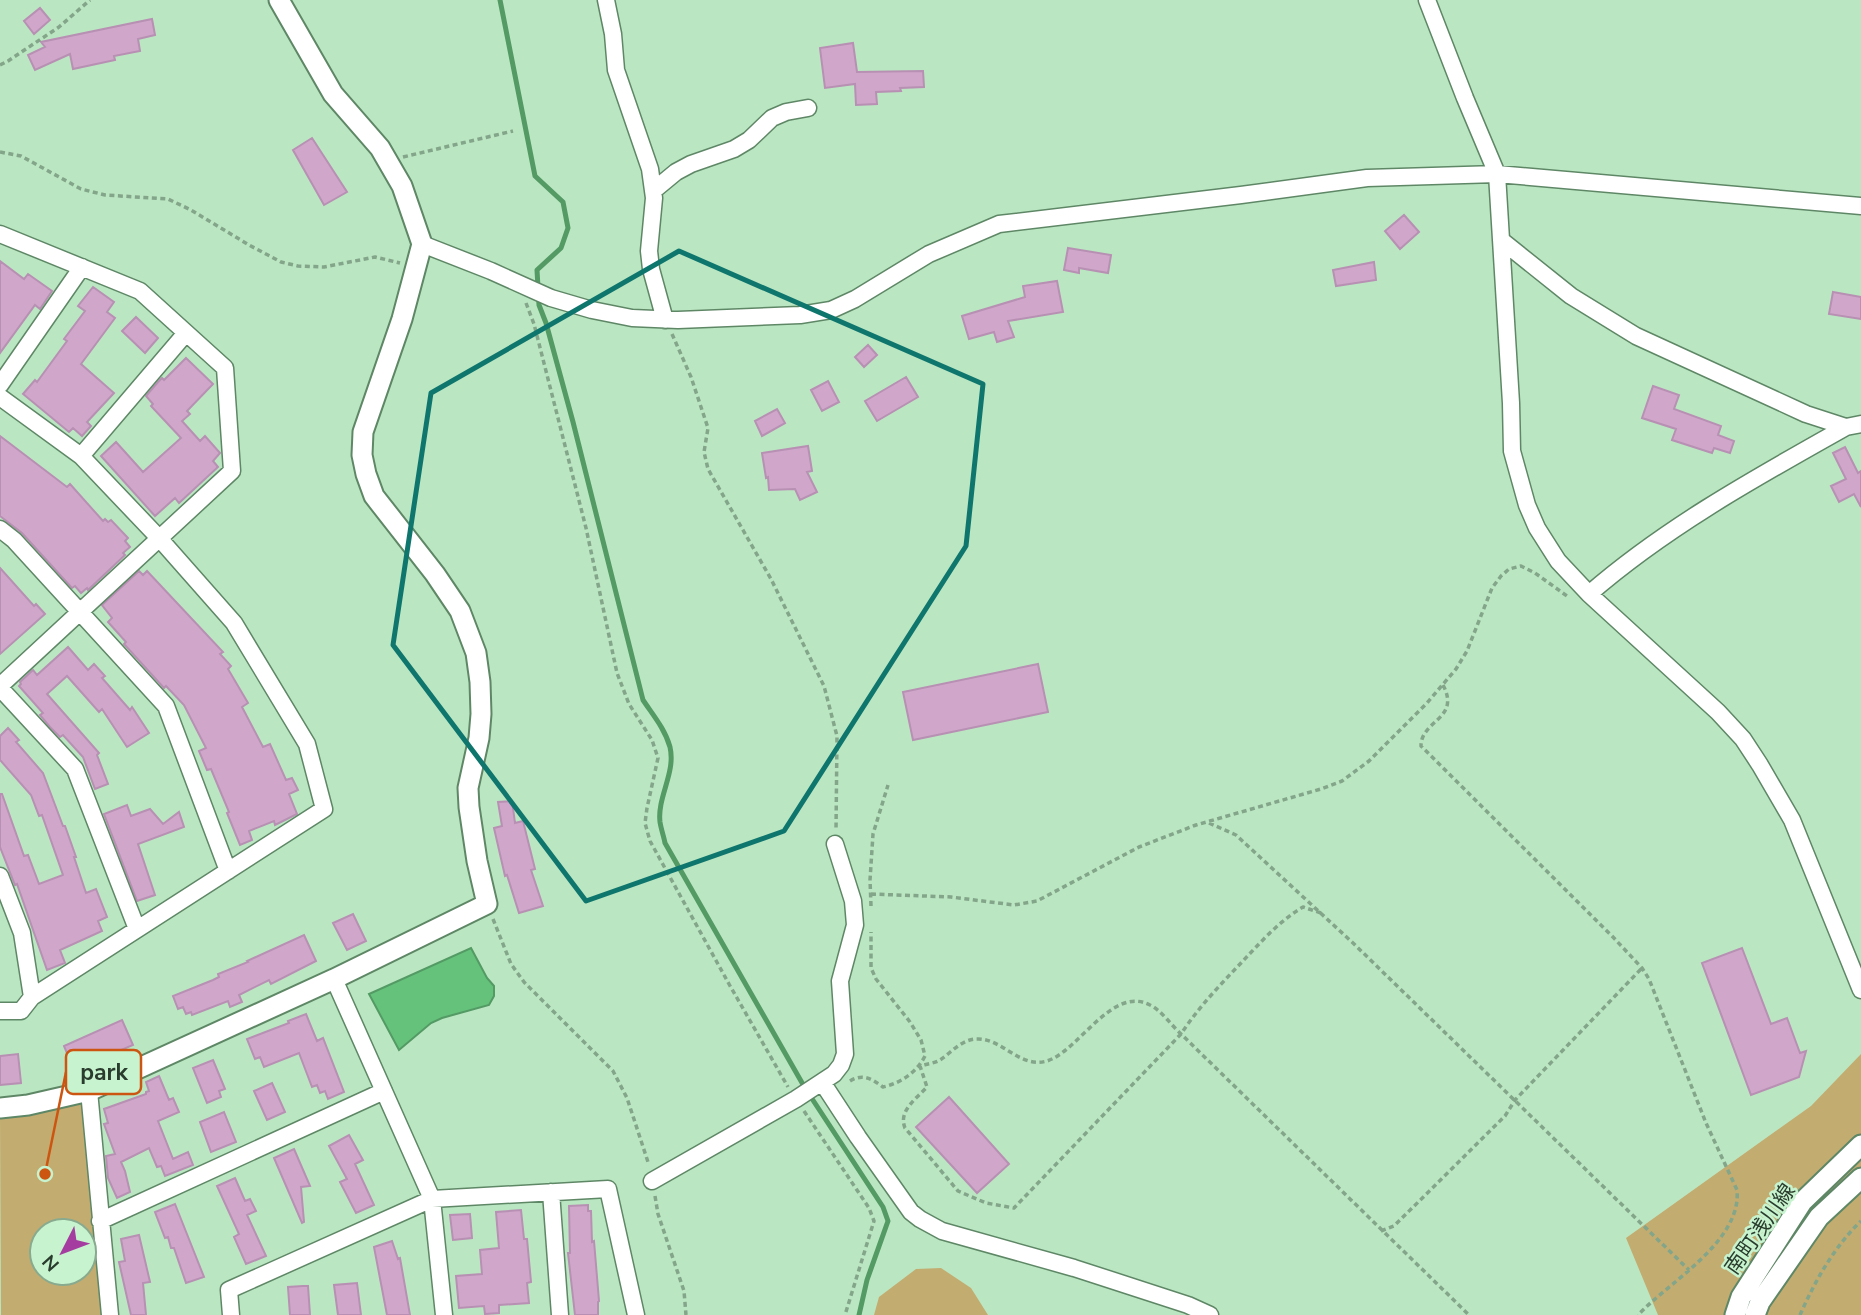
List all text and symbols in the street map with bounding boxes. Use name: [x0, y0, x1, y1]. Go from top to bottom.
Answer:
callout: park: [66, 1050, 141, 1094]
text: park: [80, 1057, 129, 1088]
street label: 南町浅川線: [1718, 1178, 1802, 1280]
north arrow: [28, 1217, 98, 1287]
text: N: [37, 1249, 66, 1277]

